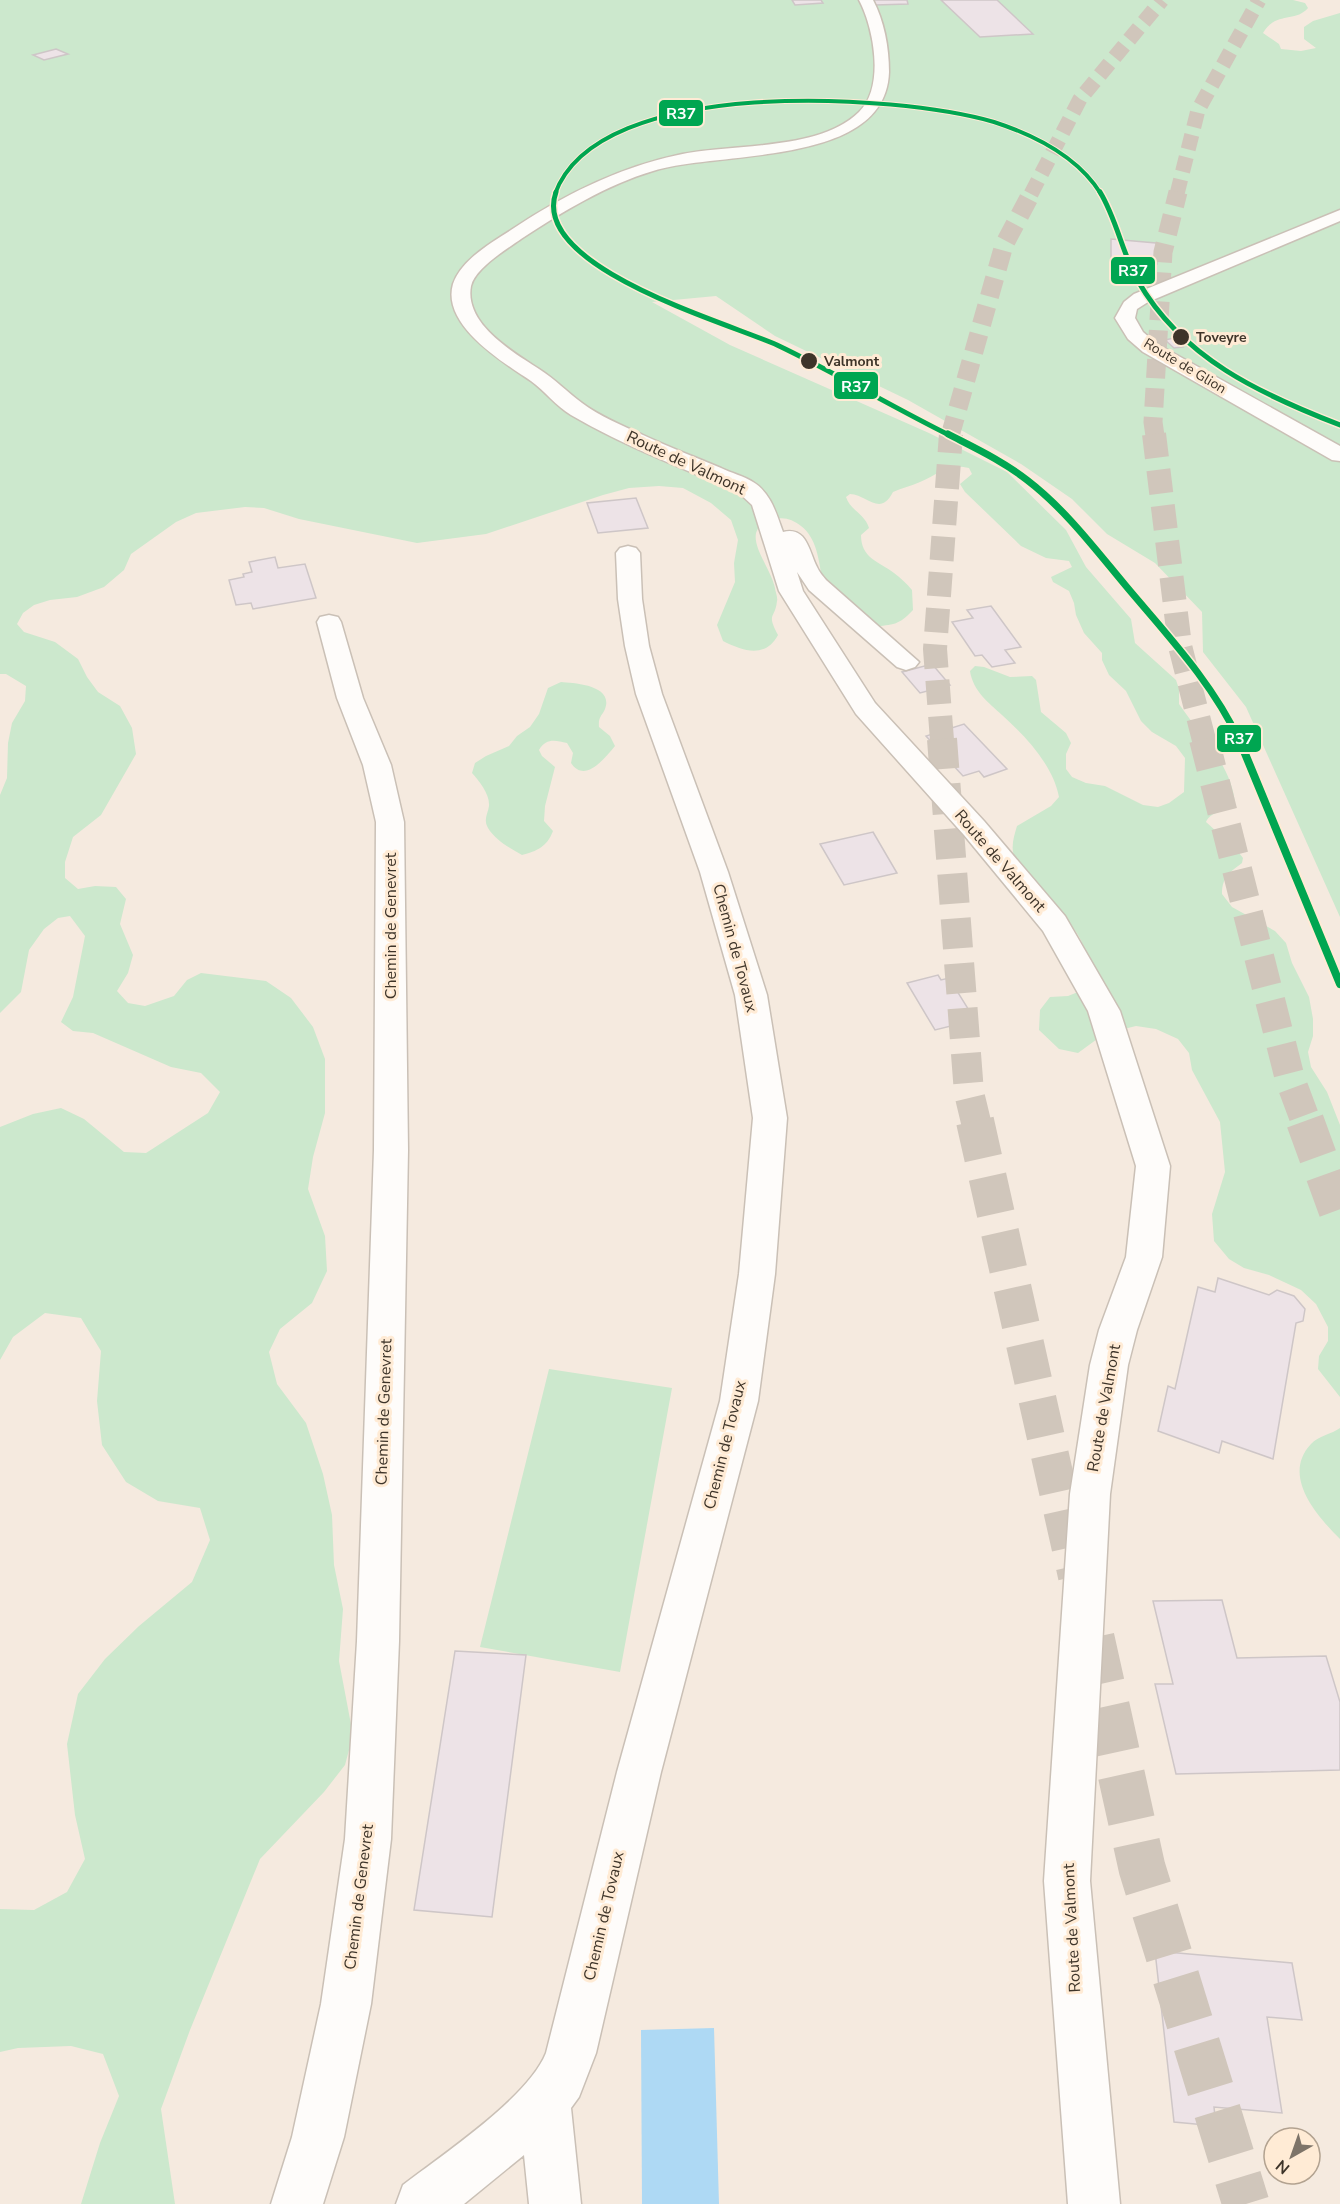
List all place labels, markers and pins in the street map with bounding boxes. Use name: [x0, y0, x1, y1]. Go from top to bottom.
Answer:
marker: Toveyre: [1171, 327, 1191, 347]
place label: Toveyre: [1196, 328, 1247, 347]
marker: Valmont: [799, 351, 819, 371]
place label: Valmont: [823, 352, 880, 371]

